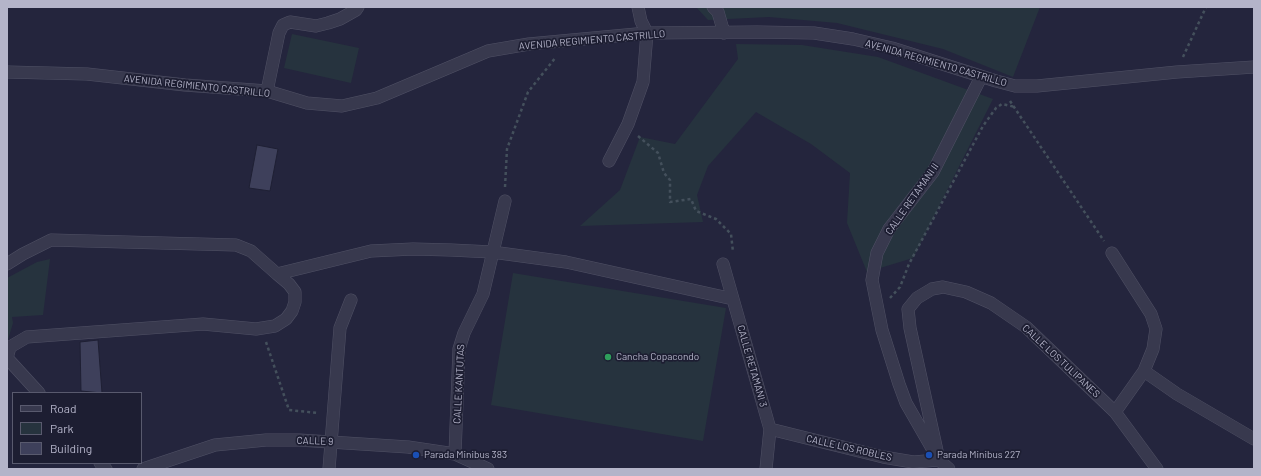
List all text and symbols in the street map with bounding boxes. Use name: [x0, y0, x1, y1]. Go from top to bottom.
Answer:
street label: AVENIDA REGIMIENTO CASTRILLO: [518, 28, 666, 52]
street label: AVENIDA REGIMIENTO CASTRILLO: [864, 37, 1008, 89]
street label: AVENIDA REGIMIENTO CASTRILLO: [123, 72, 271, 100]
street label: CALLE RETAMANI II: [883, 161, 941, 237]
street label: CALLE LOS TULIPANES: [1020, 322, 1102, 400]
street label: CALLE RETAMANI 3: [735, 324, 769, 408]
street label: CALLE KANTUTAS: [451, 344, 467, 424]
place label: Cancha Copacondo: [616, 351, 699, 363]
marker: Cancha Copacondo: [603, 352, 613, 362]
legend: [12, 392, 142, 464]
text: Road: [50, 401, 77, 415]
text: Park: [50, 421, 74, 435]
street label: CALLE LOS ROBLES: [805, 432, 893, 464]
street label: CALLE 9: [296, 434, 334, 448]
text: Building: [50, 441, 92, 455]
place label: Parada Minibus 383: [424, 449, 507, 461]
place label: Parada Minibus 227: [937, 449, 1020, 461]
marker: Parada Minibus 383: [411, 450, 421, 460]
marker: Parada Minibus 227: [924, 450, 934, 460]

